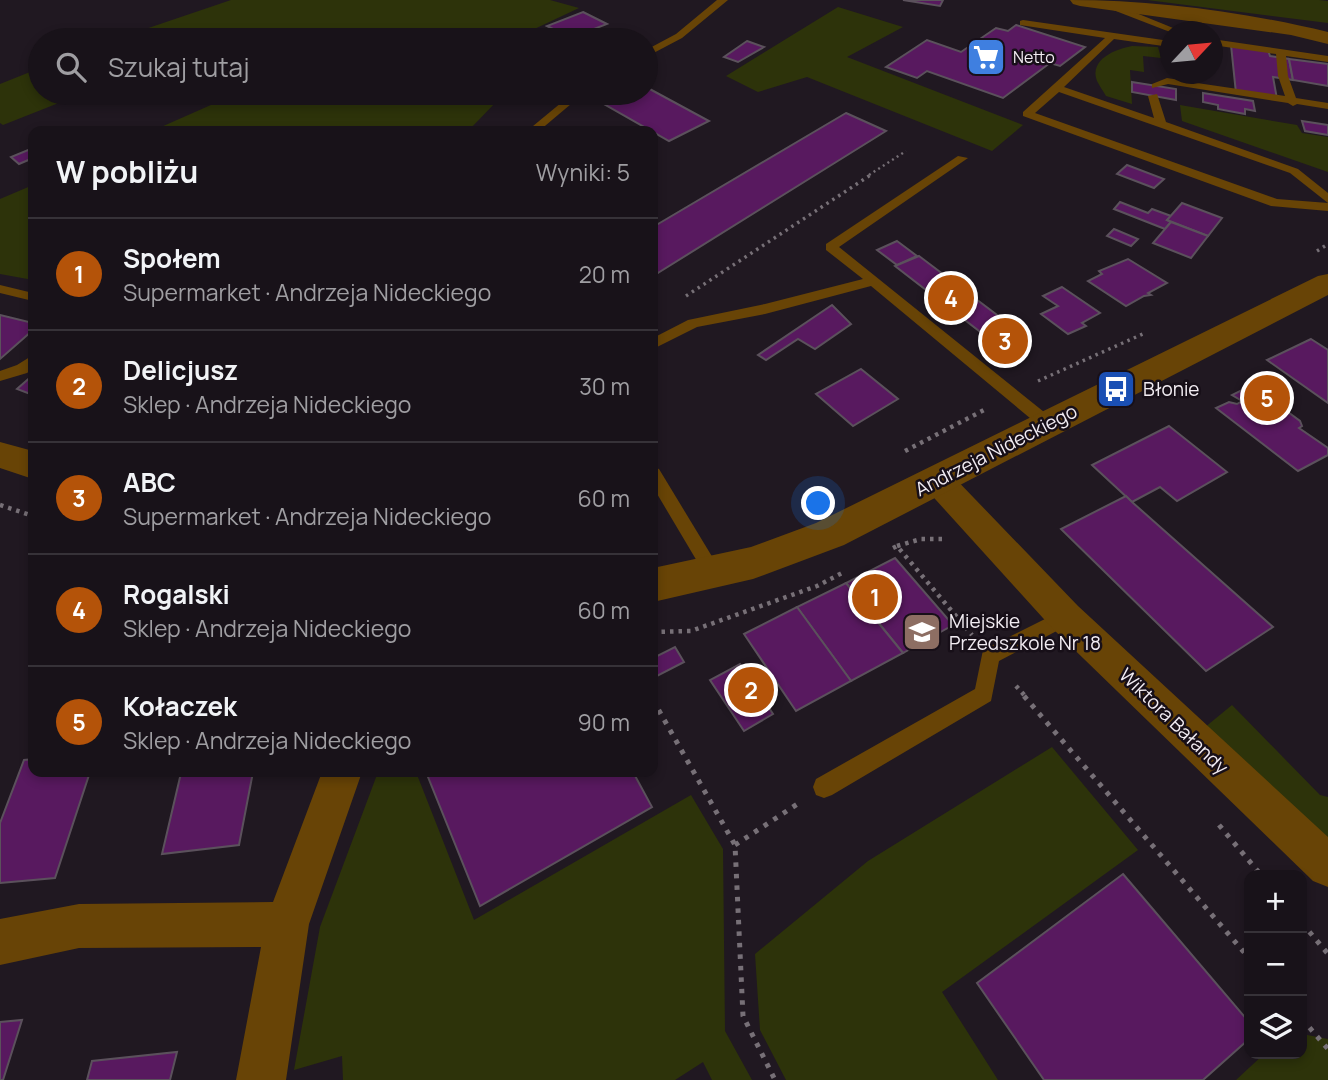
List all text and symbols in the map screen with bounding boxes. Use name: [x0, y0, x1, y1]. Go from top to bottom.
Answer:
north arrow: [1160, 21, 1223, 84]
search box: [28, 28, 658, 105]
supermarket icon: Netto: [965, 36, 1007, 78]
place label: Netto: [1013, 46, 1055, 68]
icon: search: [52, 48, 90, 86]
text: Szukaj tutaj: [108, 49, 250, 85]
text: W pobliżu: [56, 151, 198, 192]
text: Wyniki: 5: [536, 156, 630, 188]
text: Społem: [123, 240, 221, 276]
text: 1: [74, 258, 84, 290]
text: 20 m: [579, 258, 630, 290]
pin: 4: [928, 272, 974, 324]
text: Supermarket · Andrzeja Nideckiego: [123, 276, 491, 308]
pin: 3: [982, 315, 1028, 367]
text: Delicjusz: [123, 352, 238, 388]
bus stop icon: Błonie: [1095, 368, 1137, 410]
text: 2: [72, 370, 86, 402]
text: 30 m: [579, 370, 630, 402]
pin: 5: [1244, 372, 1290, 424]
place label: Błonie: [1143, 376, 1199, 402]
text: Sklep · Andrzeja Nideckiego: [123, 388, 411, 420]
street label: Andrzeja Nideckiego: [910, 398, 1082, 502]
text: ABC: [123, 464, 176, 500]
text: 3: [72, 482, 86, 514]
text: 60 m: [578, 482, 630, 514]
your location: [801, 486, 835, 520]
text: Supermarket · Andrzeja Nideckiego: [123, 500, 491, 532]
pin: 1: [852, 571, 898, 623]
text: Rogalski: [123, 576, 230, 612]
text: 4: [72, 594, 86, 626]
text: 60 m: [578, 594, 630, 626]
place label: Miejskie Przedszkole Nr 18: [949, 608, 1101, 656]
school or university icon: Miejskie Przedszkole Nr 18: [901, 611, 943, 653]
text: Sklep · Andrzeja Nideckiego: [123, 612, 411, 644]
street label: Wiktora Bałandy: [1114, 662, 1234, 780]
pin: 2: [728, 664, 774, 716]
text: Kołaczek: [123, 688, 237, 724]
text: 5: [72, 706, 86, 738]
text: 90 m: [578, 706, 630, 738]
text: Sklep · Andrzeja Nideckiego: [123, 724, 411, 756]
map controls: [1244, 870, 1307, 1059]
button: +: [1244, 870, 1307, 933]
button: −: [1244, 933, 1307, 996]
button: layers: [1244, 996, 1307, 1059]

